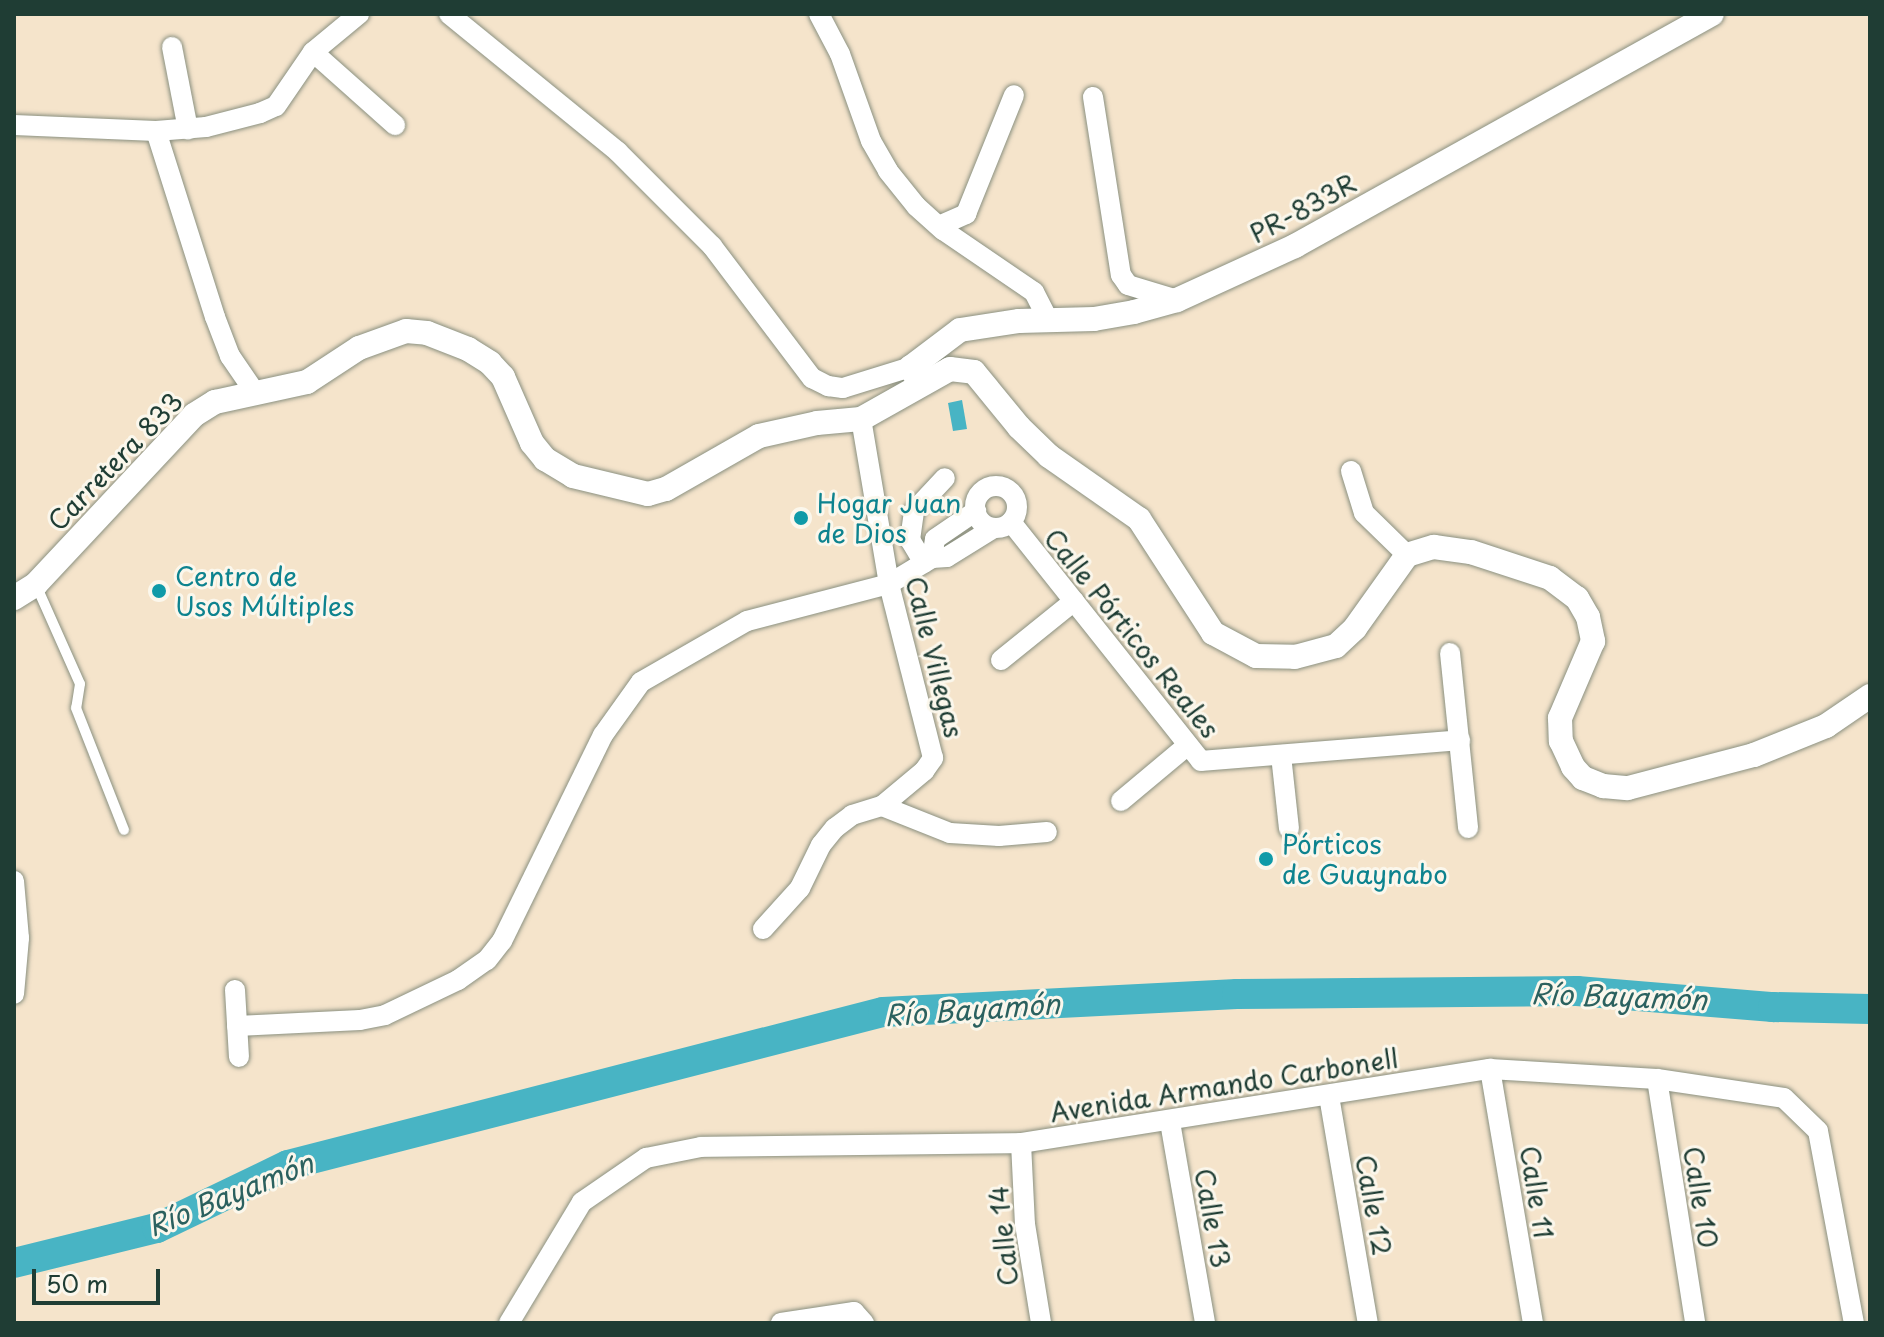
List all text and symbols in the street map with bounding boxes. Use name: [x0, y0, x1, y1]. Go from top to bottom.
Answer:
street label: PR-833R: [1244, 167, 1362, 249]
street label: Carretera 833: [41, 385, 189, 537]
place label: Hogar Juan de Dios: [817, 487, 964, 548]
marker: Hogar Juan de Dios: [792, 509, 810, 527]
street label: Calle Pórticos Reales: [1038, 521, 1226, 745]
place label: Centro de Usos Múltiples: [175, 560, 354, 622]
street label: Calle Villegas: [900, 572, 970, 742]
marker: Centro de Usos Múltiples: [150, 582, 168, 600]
place label: Pórticos de Guaynabo: [1282, 828, 1449, 890]
marker: Pórticos de Guaynabo: [1257, 850, 1275, 868]
water label: Río Bayamón: [1528, 976, 1710, 1016]
water label: Río Bayamón: [881, 986, 1063, 1032]
street label: Avenida Armando Carbonell: [1048, 1042, 1400, 1128]
street label: Calle 11: [1514, 1143, 1560, 1241]
street label: Calle 10: [1678, 1144, 1724, 1250]
water label: Río Bayamón: [140, 1145, 320, 1243]
street label: Calle 12: [1350, 1152, 1398, 1258]
street label: Calle 13: [1189, 1166, 1237, 1270]
street label: Calle 14: [982, 1184, 1024, 1288]
scale bar: [36, 1253, 164, 1303]
text: 50 m: [46, 1265, 108, 1301]

